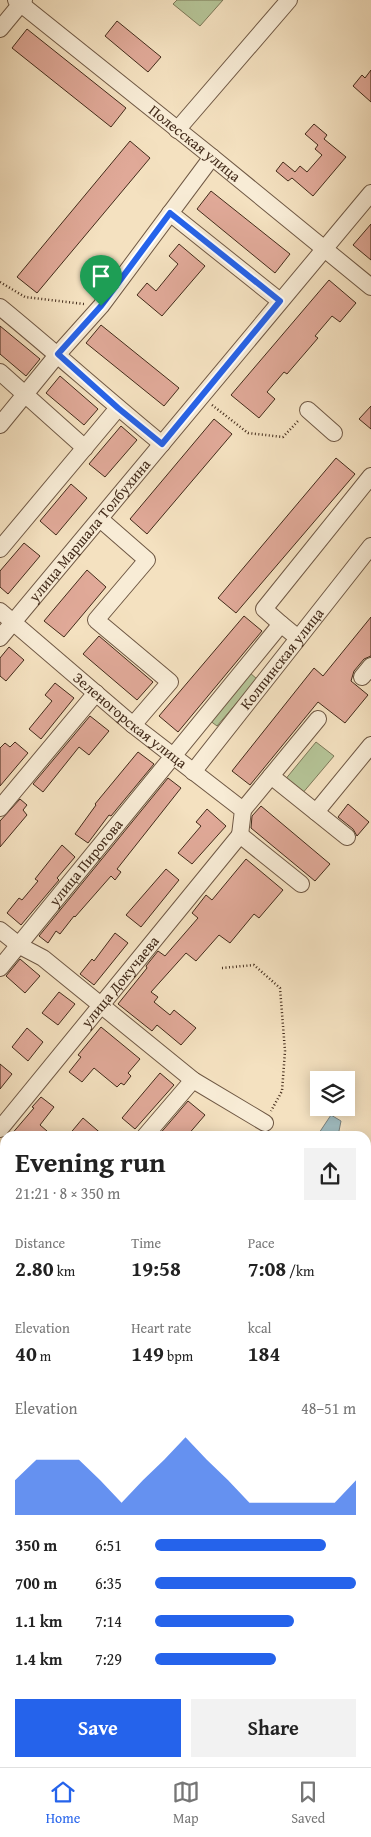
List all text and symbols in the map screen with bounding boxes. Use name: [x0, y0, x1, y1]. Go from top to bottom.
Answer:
street label: Полесская улица: [145, 99, 246, 187]
pin: [80, 255, 122, 306]
icon: arrive: [87, 262, 115, 290]
street label: улица Маршала Толбухина: [23, 454, 156, 607]
street label: Колпинская улица: [235, 603, 329, 714]
street label: Зеленогорская улица: [69, 667, 192, 774]
street label: улица Пирогова: [43, 814, 128, 911]
street label: улица Докучаева: [75, 930, 164, 1033]
map controls: [310, 1071, 355, 1116]
button: layers: [310, 1071, 355, 1116]
text: Evening run: [15, 1141, 166, 1182]
button: share: [304, 1148, 356, 1200]
text: 21:21 · 8 × 350 m: [15, 1181, 120, 1205]
text: Distance: [15, 1233, 65, 1253]
text: Time: [131, 1233, 161, 1253]
text: Pace: [248, 1233, 275, 1253]
text: 2.80: [15, 1253, 54, 1284]
text: 19:58: [131, 1253, 181, 1284]
text: 7:08: [248, 1253, 286, 1284]
text: km: [54, 1261, 75, 1281]
text: /km: [286, 1261, 314, 1281]
text: Elevation: [15, 1318, 70, 1338]
text: Heart rate: [131, 1318, 191, 1338]
text: kcal: [248, 1318, 272, 1338]
text: 40: [15, 1338, 37, 1369]
text: 149: [131, 1338, 164, 1369]
text: 184: [248, 1338, 280, 1369]
text: m: [37, 1346, 51, 1366]
text: bpm: [164, 1346, 193, 1366]
text: Elevation: [15, 1396, 78, 1420]
text: 48–51 m: [301, 1396, 356, 1420]
text: 350 m: [15, 1533, 57, 1557]
text: 6:51: [95, 1533, 122, 1557]
text: 700 m: [15, 1571, 57, 1595]
text: 6:35: [95, 1571, 122, 1595]
text: 1.1 km: [15, 1609, 62, 1633]
text: 7:14: [95, 1609, 122, 1633]
text: 1.4 km: [15, 1647, 62, 1671]
text: 7:29: [95, 1647, 122, 1671]
button: Save: [15, 1699, 181, 1757]
button: Share: [191, 1699, 356, 1757]
tab: Home: [46, 1778, 80, 1828]
tab: Map: [172, 1778, 200, 1828]
tab: Saved: [291, 1778, 325, 1828]

